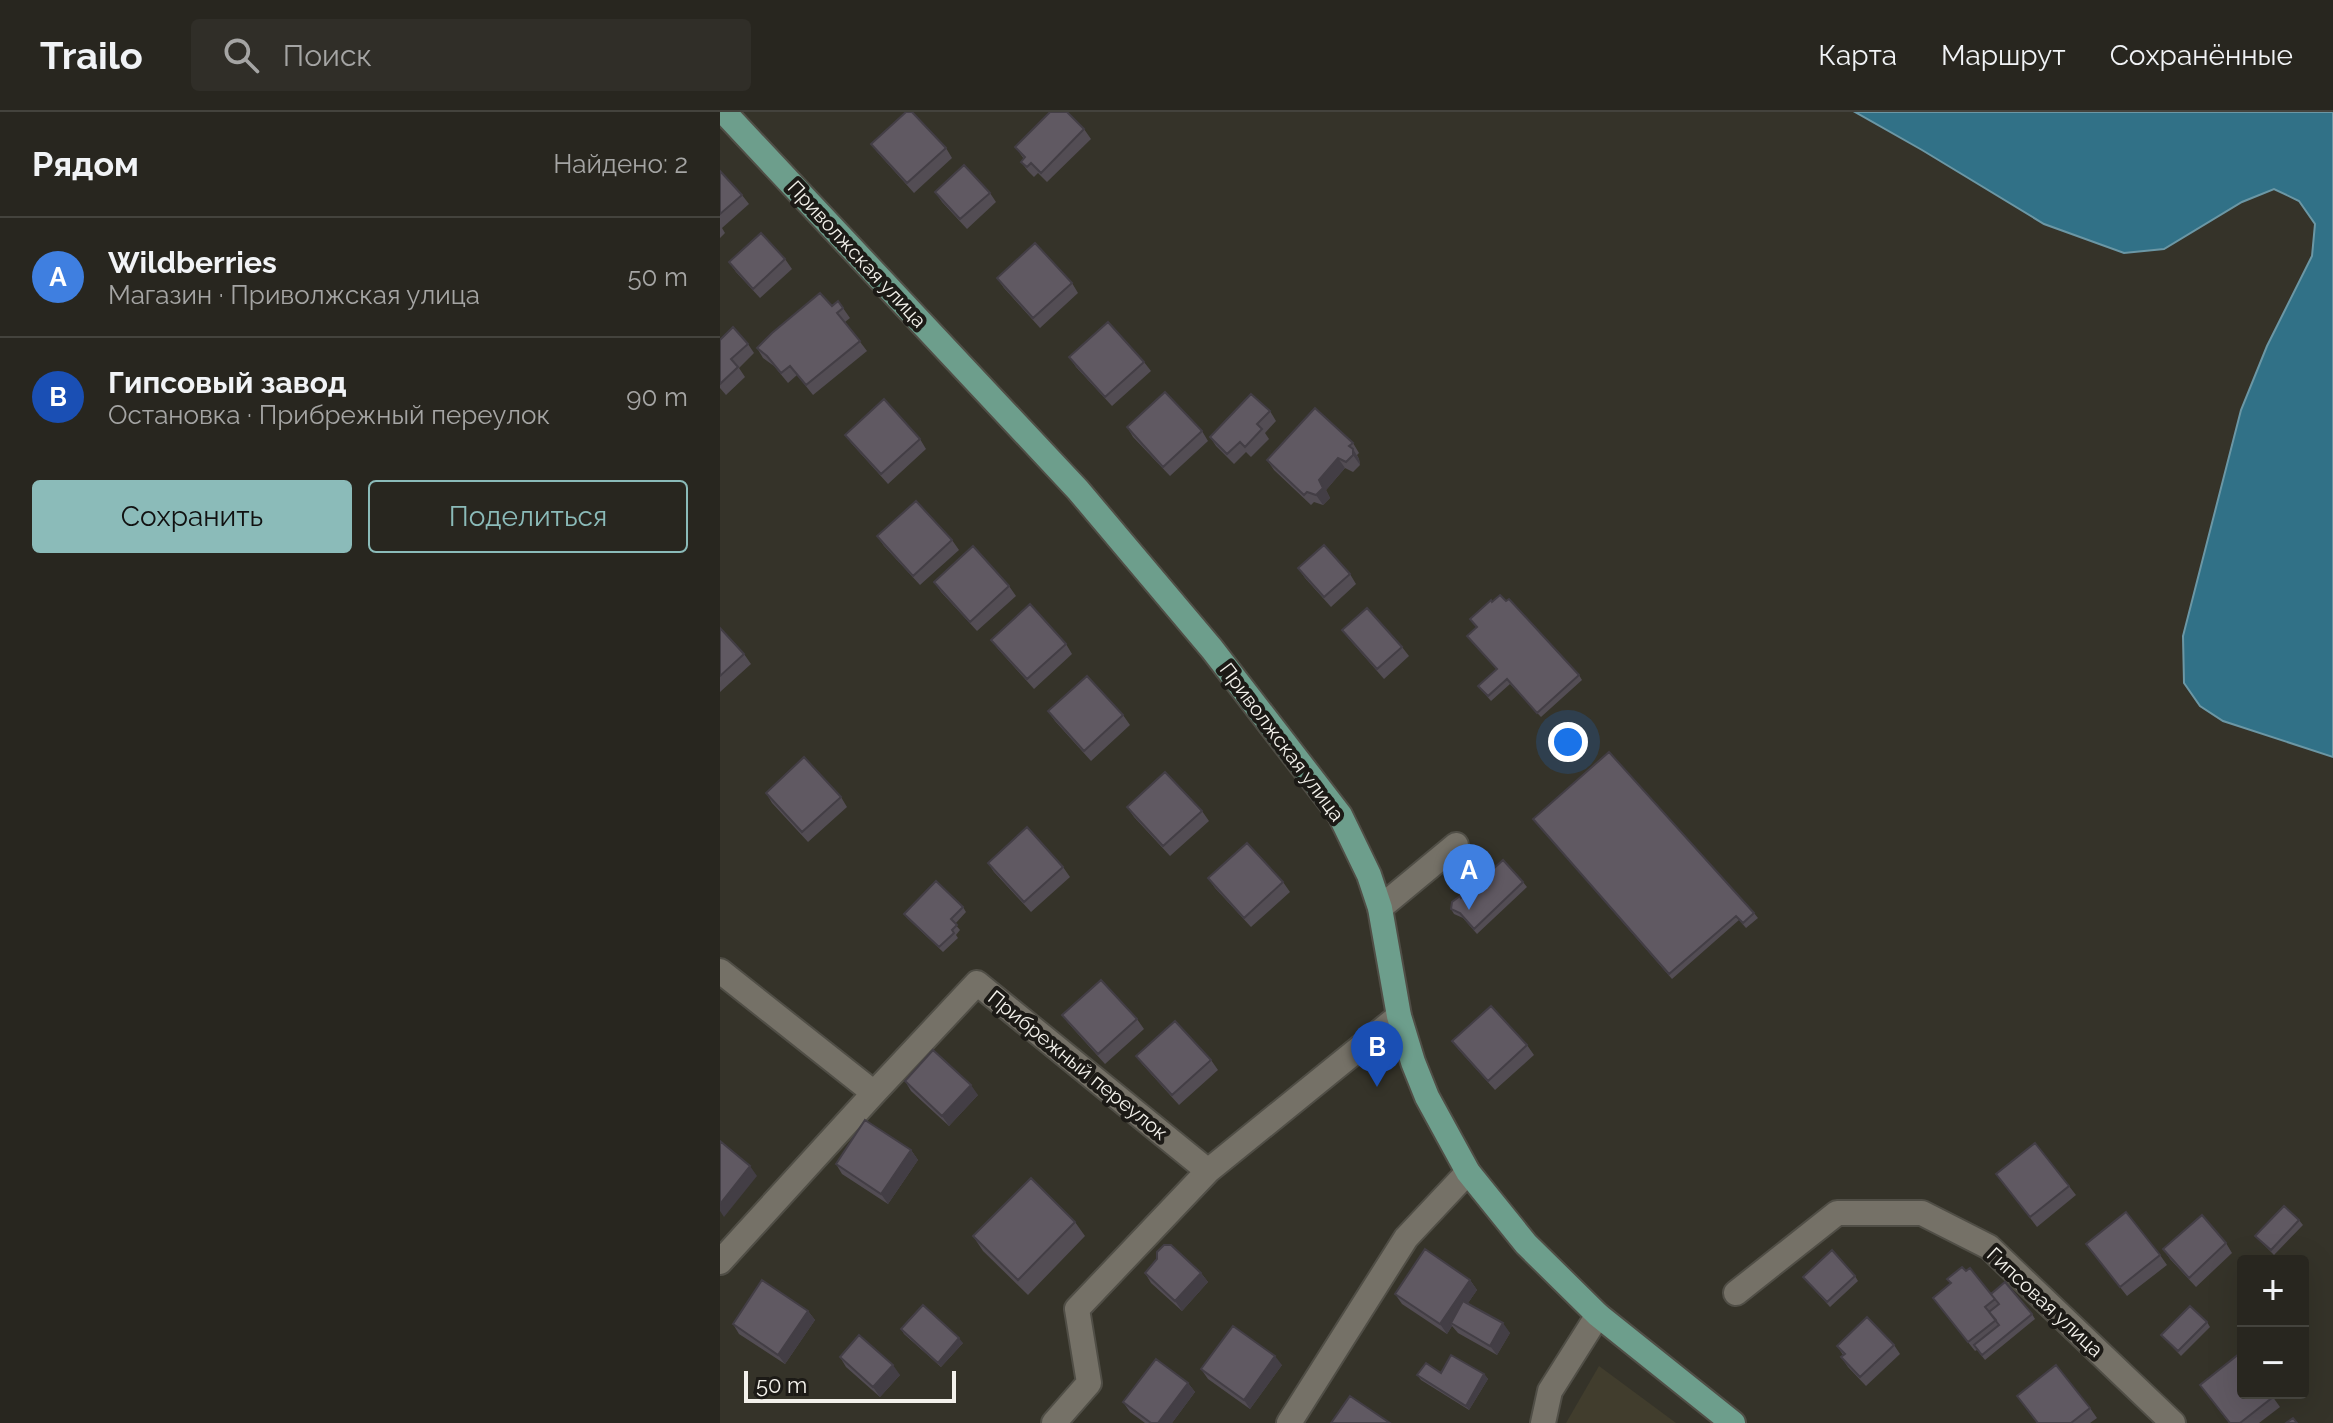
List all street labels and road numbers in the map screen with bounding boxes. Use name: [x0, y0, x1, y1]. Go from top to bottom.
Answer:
street label: Приволжская улица: [783, 176, 931, 332]
street label: Приволжская улица: [1215, 658, 1349, 826]
street label: Прибрежный переулок: [983, 985, 1173, 1145]
street label: Гипсовая улица: [1982, 1242, 2108, 1362]

